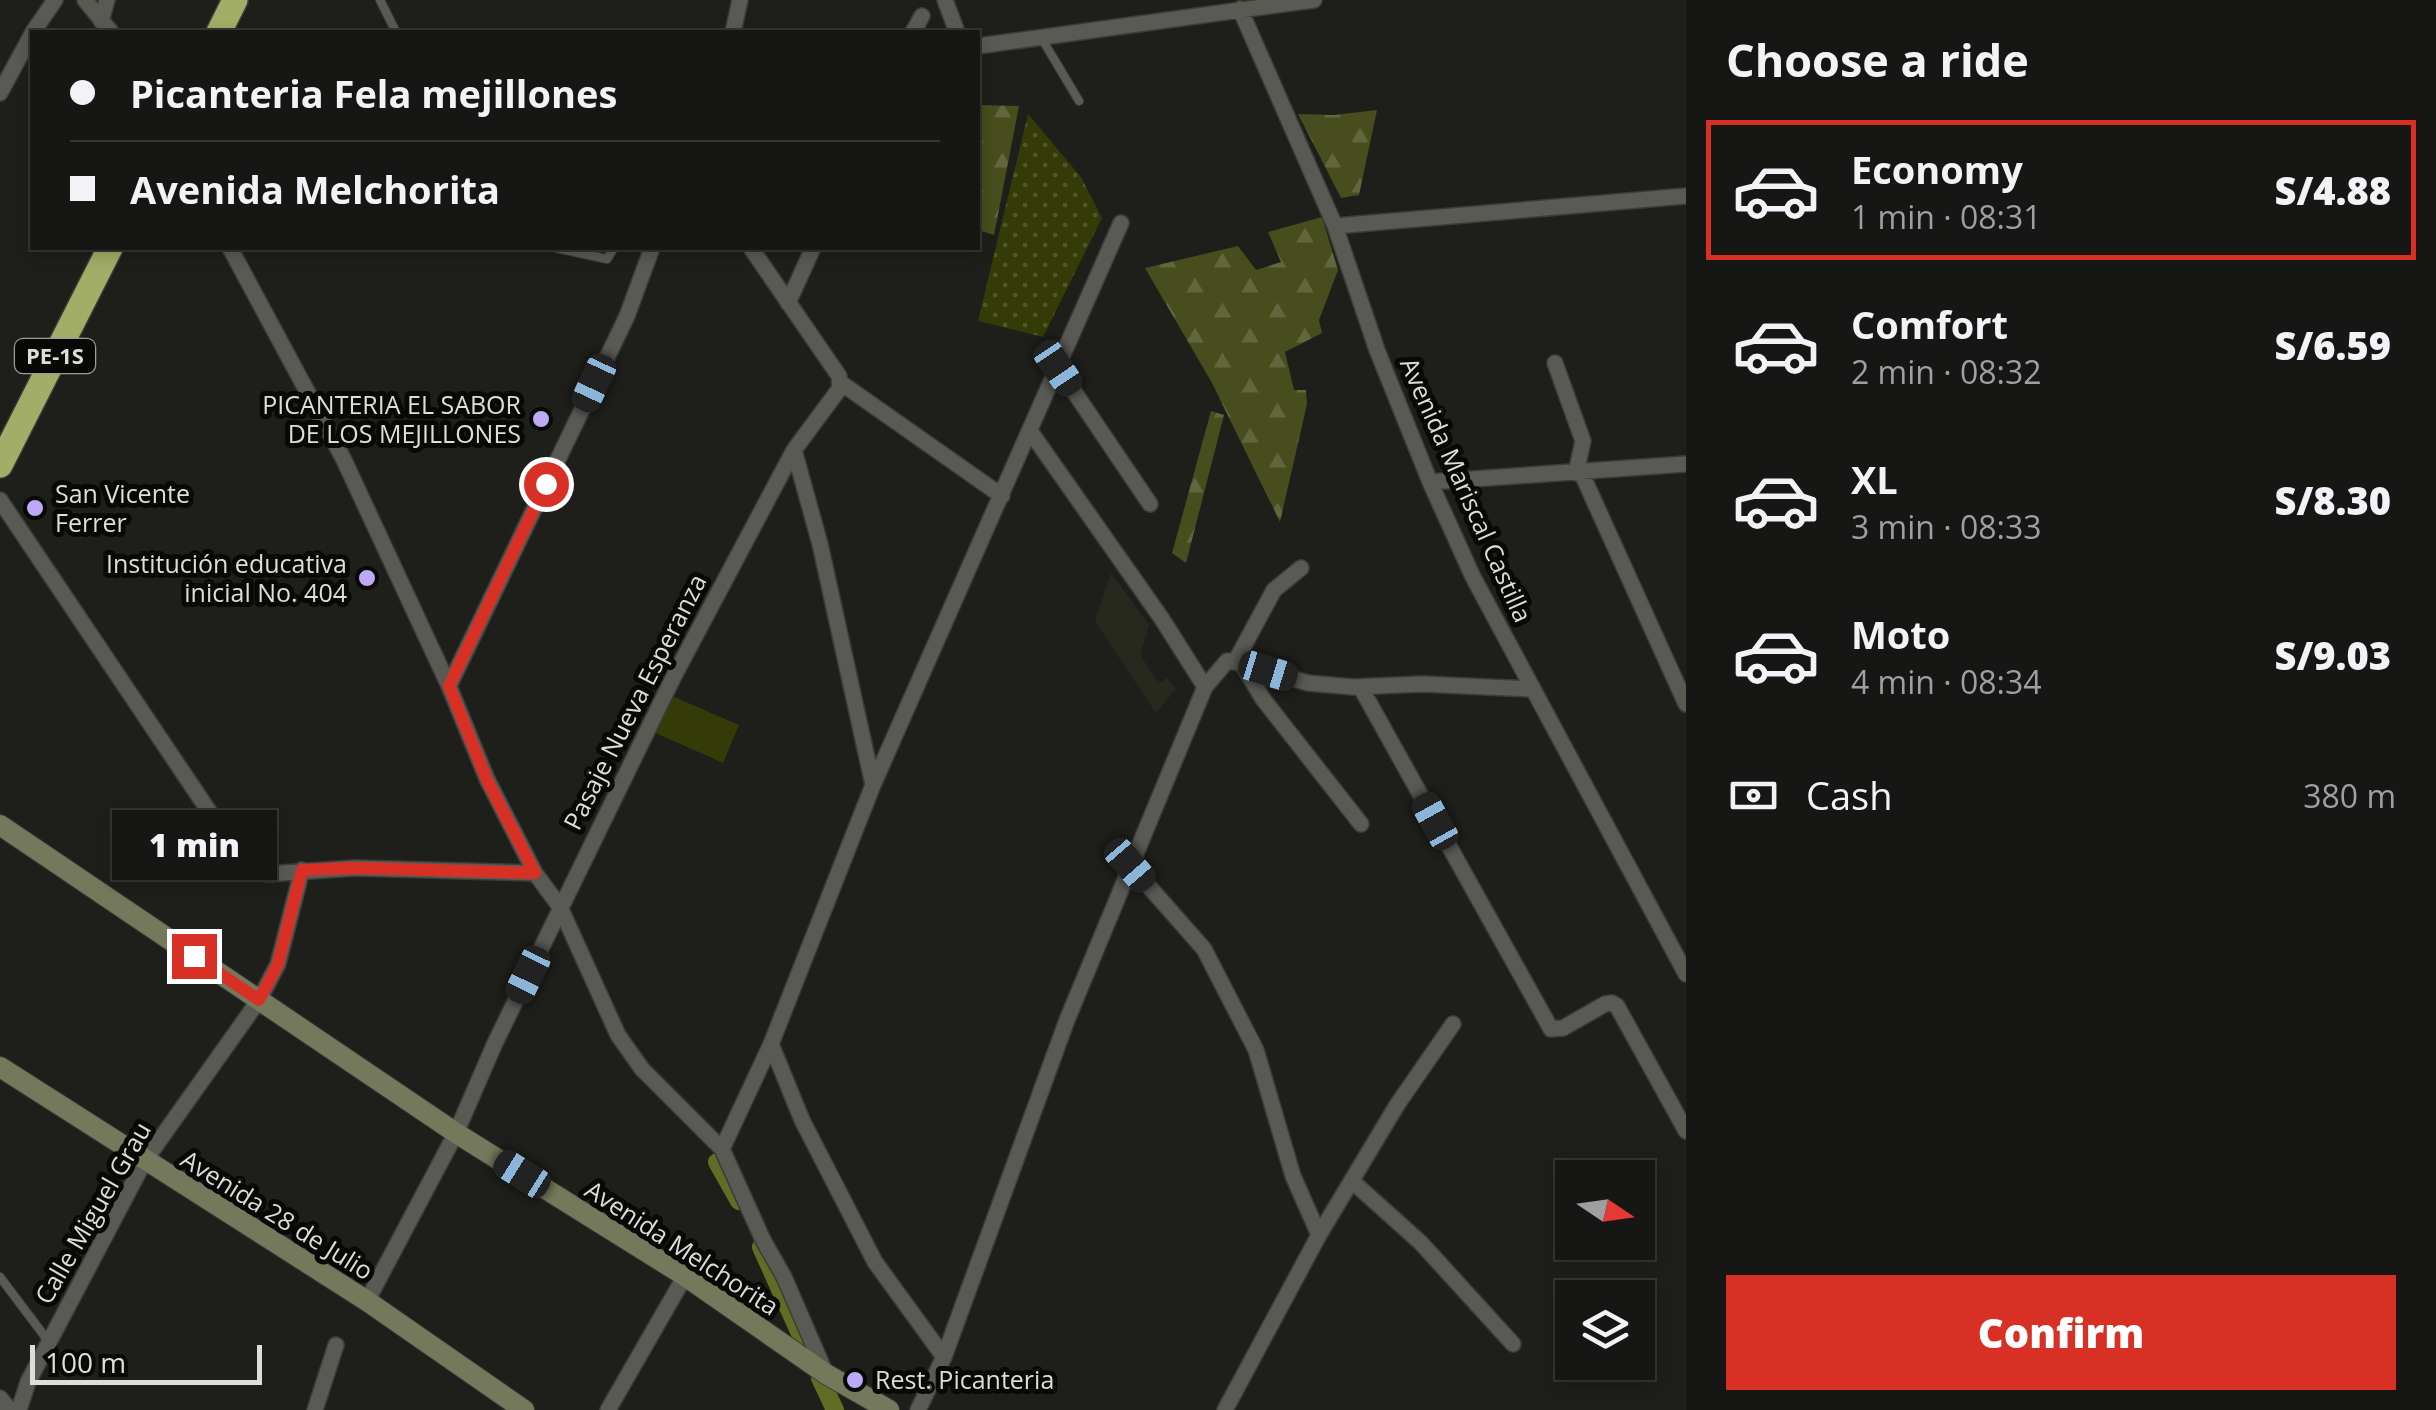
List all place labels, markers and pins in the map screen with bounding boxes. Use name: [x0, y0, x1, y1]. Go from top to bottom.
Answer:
place label: PICANTERIA EL SABOR DE LOS MEJILLONES: [262, 387, 522, 450]
marker: PICANTERIA EL SABOR DE LOS MEJILLONES: [530, 408, 552, 430]
place label: San Vicente Ferrer: [55, 476, 190, 539]
marker: San Vicente Ferrer: [24, 497, 46, 519]
place label: Institución educativa inicial No. 404: [106, 546, 347, 609]
marker: Institución educativa inicial No. 404: [356, 567, 378, 589]
place label: Rest. Picanteria: [875, 1362, 1054, 1396]
marker: Rest. Picanteria: [844, 1369, 866, 1391]

